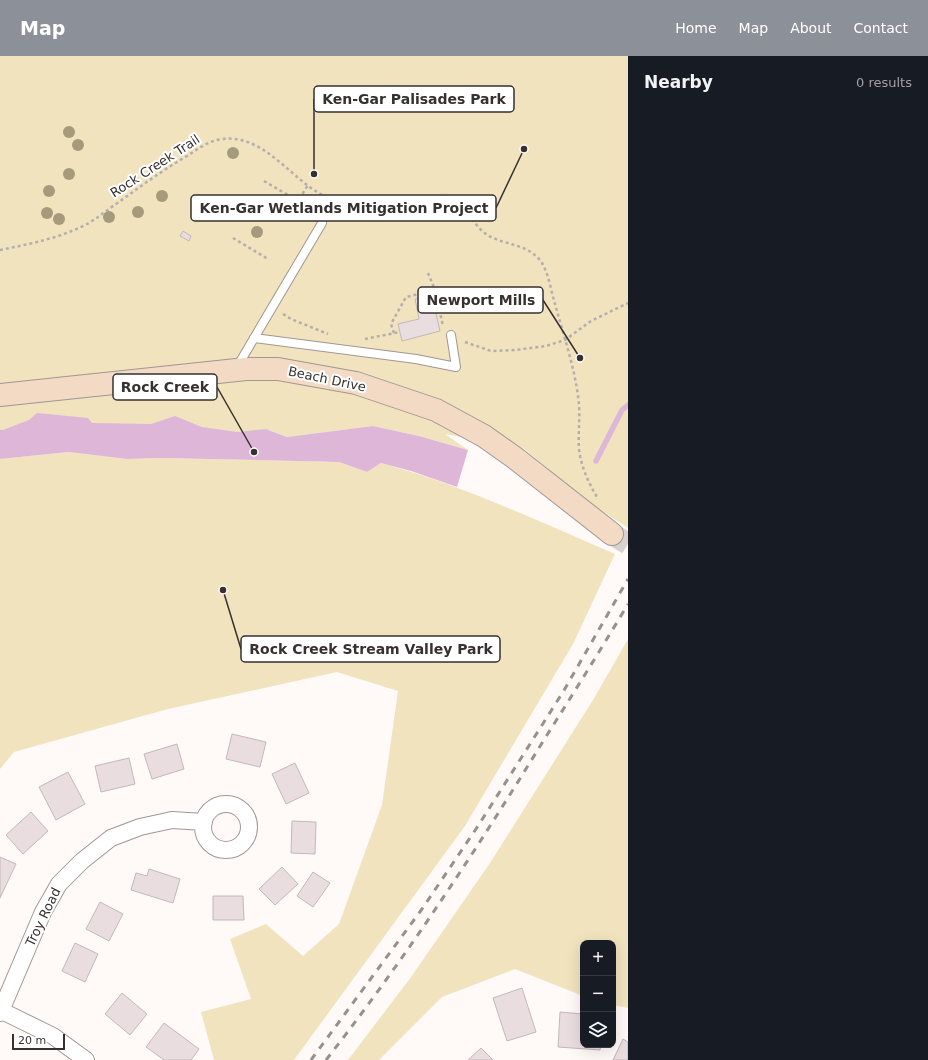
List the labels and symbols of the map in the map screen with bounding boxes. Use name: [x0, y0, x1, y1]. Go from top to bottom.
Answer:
callout: Ken-Gar Palisades Park: [314, 86, 514, 112]
text: Ken-Gar Palisades Park: [322, 91, 506, 107]
street label: Rock Creek Trail: [107, 132, 203, 200]
callout: Ken-Gar Wetlands Mitigation Project: [191, 195, 496, 221]
text: Ken-Gar Wetlands Mitigation Project: [200, 200, 489, 216]
callout: Newport Mills: [418, 287, 543, 313]
text: Newport Mills: [427, 292, 535, 308]
street label: Beach Drive: [287, 363, 367, 395]
callout: Rock Creek: [113, 374, 217, 400]
text: Rock Creek: [121, 379, 210, 395]
callout: Rock Creek Stream Valley Park: [241, 636, 500, 662]
text: Rock Creek Stream Valley Park: [249, 641, 493, 657]
street label: Troy Road: [22, 885, 64, 950]
scale bar: [12, 1032, 65, 1051]

